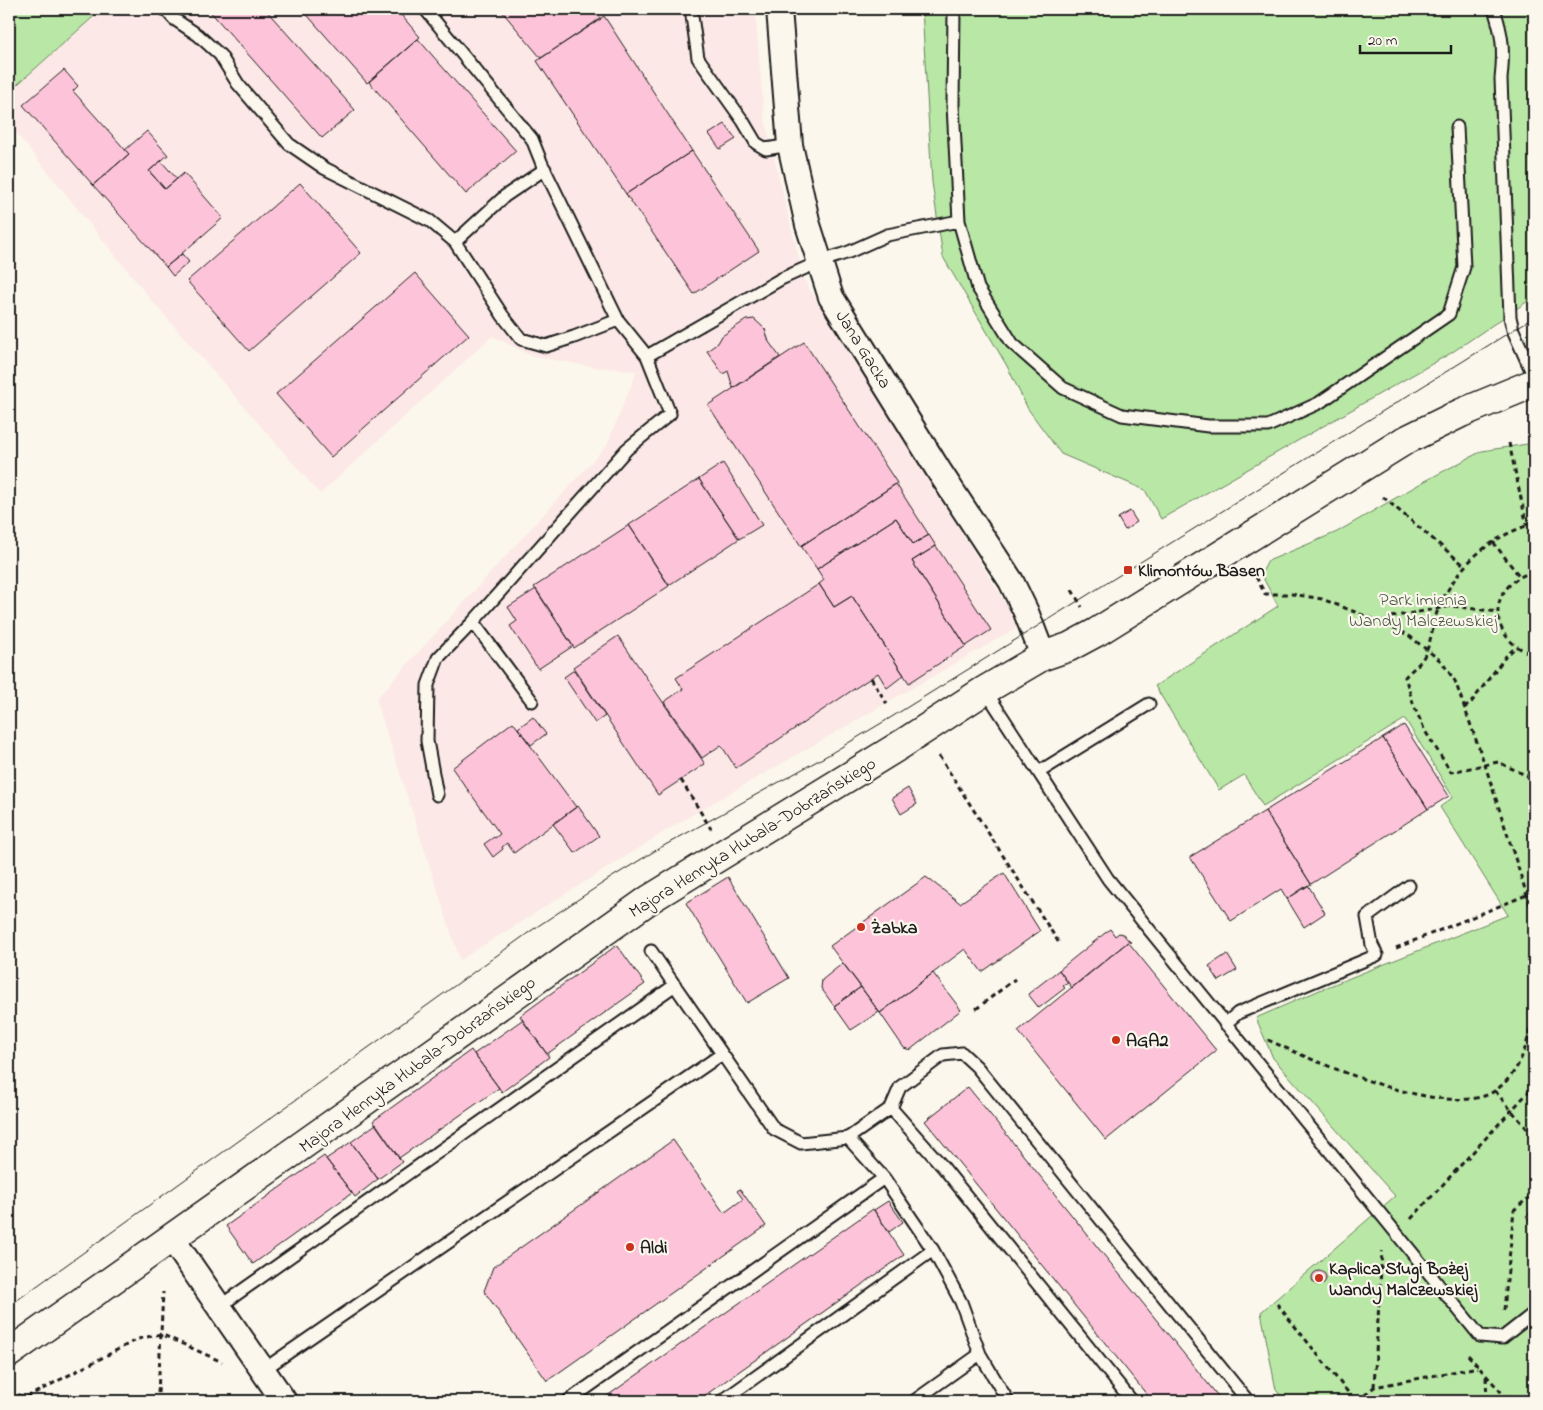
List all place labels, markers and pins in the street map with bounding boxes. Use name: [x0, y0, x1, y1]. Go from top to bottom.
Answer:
place label: Klimontów Basen: [1138, 559, 1265, 585]
marker: Klimontów Basen: [1122, 564, 1134, 576]
place label: Żabka: [871, 916, 918, 942]
marker: Żabka: [855, 921, 867, 933]
place label: AGA2: [1126, 1029, 1168, 1055]
marker: AGA2: [1110, 1034, 1122, 1046]
place label: Aldi: [640, 1236, 667, 1262]
marker: Aldi: [624, 1241, 636, 1253]
place label: Kaplica Sługi Bożej Wandy Malczewskiej: [1329, 1257, 1479, 1305]
marker: Kaplica Sługi Bożej Wandy Malczewskiej: [1313, 1272, 1325, 1284]

